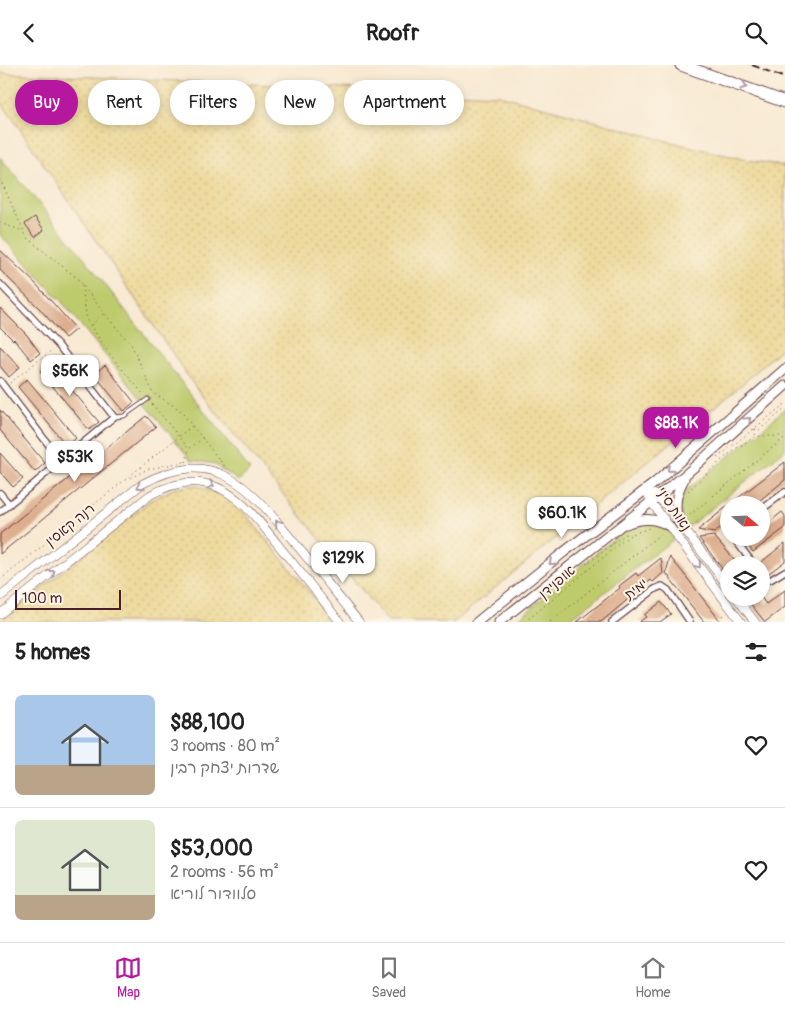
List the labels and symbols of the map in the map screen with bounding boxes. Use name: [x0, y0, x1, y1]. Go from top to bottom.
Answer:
one-way arrow: [739, 80, 747, 90]
pin: $56K: [40, 355, 100, 397]
pin: $88.1K: [635, 407, 717, 449]
one-way arrow: [742, 416, 751, 425]
pin: $53K: [45, 441, 105, 483]
one-way arrow: [667, 464, 676, 472]
one-way arrow: [136, 480, 146, 489]
one-way arrow: [207, 480, 215, 490]
street label: נאות סיני: [653, 484, 695, 534]
north arrow: [720, 496, 770, 546]
pin: $60.1K: [521, 497, 603, 539]
street label: רנה קאסין: [42, 500, 98, 550]
one-way arrow: [275, 519, 284, 528]
pin: $129K: [308, 541, 378, 584]
one-way arrow: [549, 556, 558, 564]
one-way arrow: [692, 559, 701, 569]
street label: אופנידן: [535, 562, 579, 602]
one-way arrow: [46, 570, 56, 579]
street label: ימית: [620, 575, 651, 604]
scale bar: [15, 587, 121, 610]

